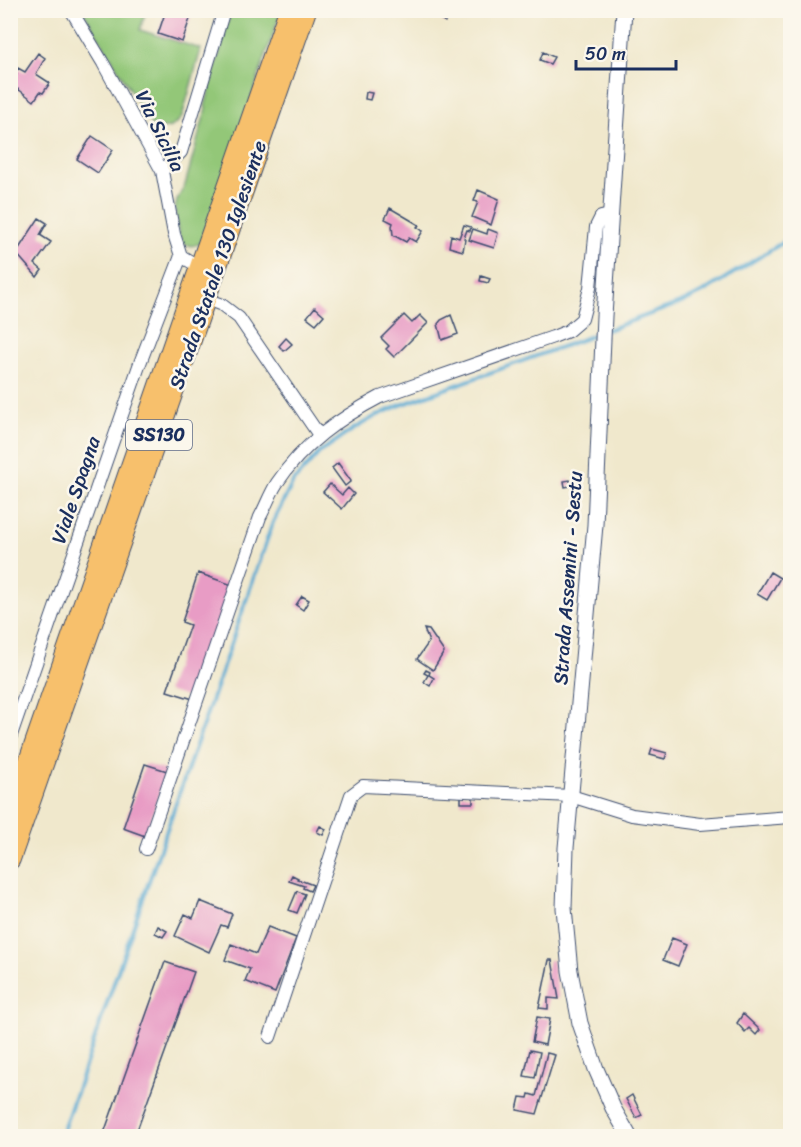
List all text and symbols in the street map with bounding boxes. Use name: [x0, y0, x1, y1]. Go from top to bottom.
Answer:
scale bar: [576, 33, 676, 71]
text: 50 m: [585, 38, 626, 70]
street label: Via Sicilia: [125, 84, 195, 178]
street label: Strada Statale 130 Iglesiente: [159, 136, 277, 394]
road number: SS130: [126, 420, 192, 450]
street label: Viale Spagna: [41, 430, 111, 549]
street label: Strada Assemini - Sestu: [543, 470, 593, 686]

